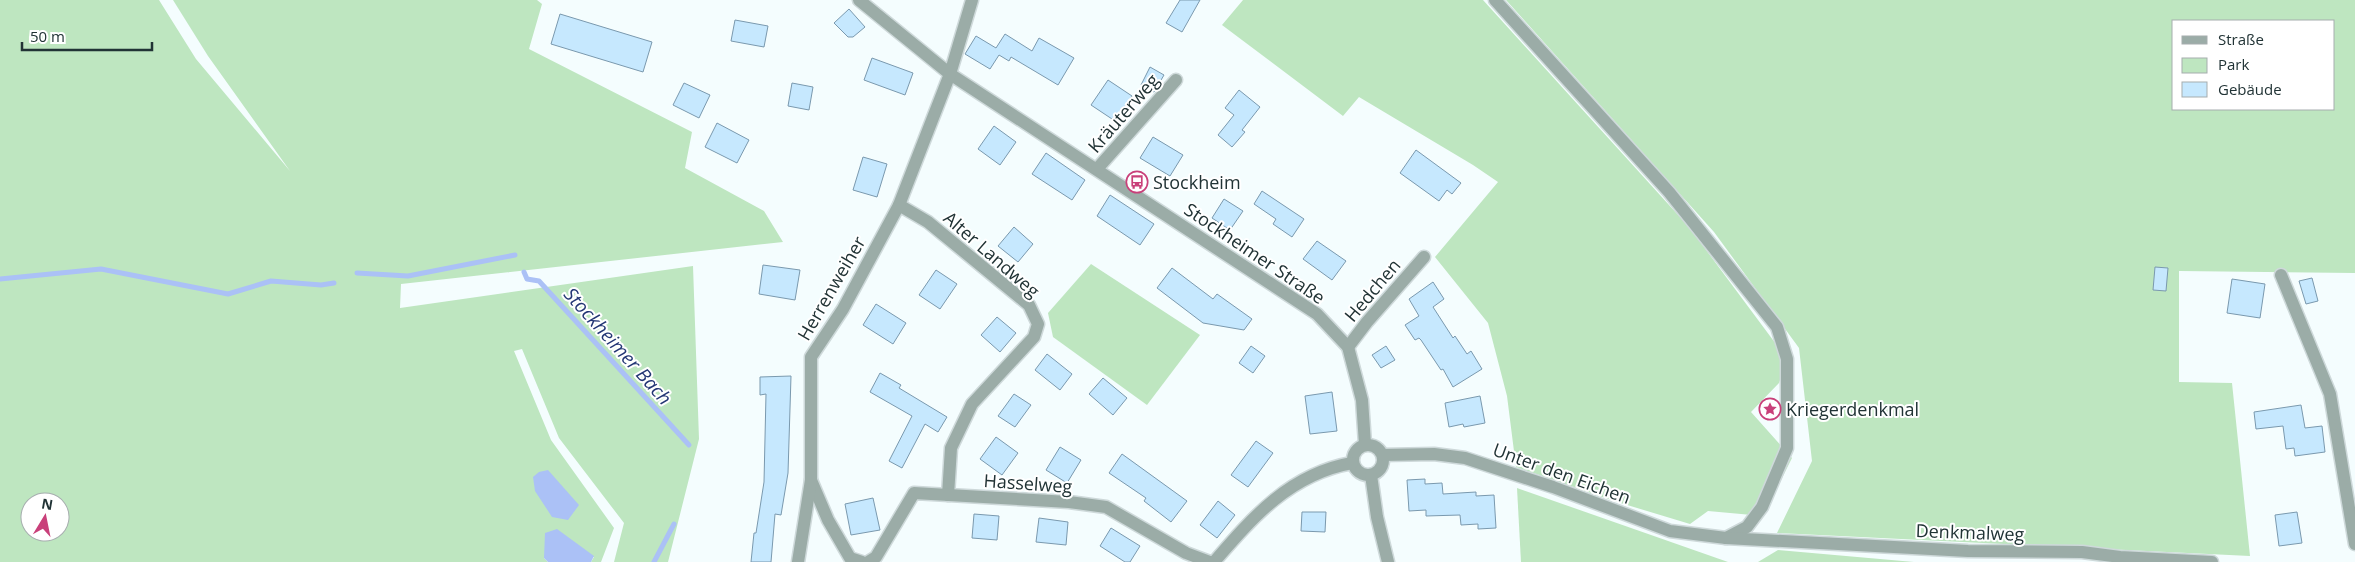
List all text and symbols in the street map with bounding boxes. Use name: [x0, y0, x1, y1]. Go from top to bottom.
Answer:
scale bar: [22, 20, 152, 52]
legend: [2172, 20, 2335, 110]
text: 50 m: [30, 26, 65, 46]
text: Straße: [2218, 29, 2264, 49]
text: Park: [2218, 54, 2249, 74]
street label: Kräuterweg: [1082, 68, 1164, 158]
text: Gebäude: [2218, 79, 2282, 99]
bus stop icon: Stockheim: [1125, 170, 1149, 194]
place label: Stockheim: [1153, 170, 1241, 194]
street label: Stockheimer Straße: [1180, 197, 1330, 309]
street label: Alter Landweg: [939, 206, 1045, 302]
street label: Herrenweiher: [792, 231, 871, 344]
street label: Hedchen: [1339, 253, 1405, 327]
water label: Stockheimer Bach: [558, 282, 678, 410]
place icon: Kriegerdenkmal: [1758, 397, 1782, 421]
place label: Kriegerdenkmal: [1786, 397, 1919, 421]
street label: Unter den Eichen: [1490, 437, 1634, 509]
street label: Hasselweg: [983, 468, 1073, 498]
north arrow: [20, 492, 70, 542]
text: N: [40, 493, 55, 514]
street label: Denkmalweg: [1915, 518, 2025, 546]

